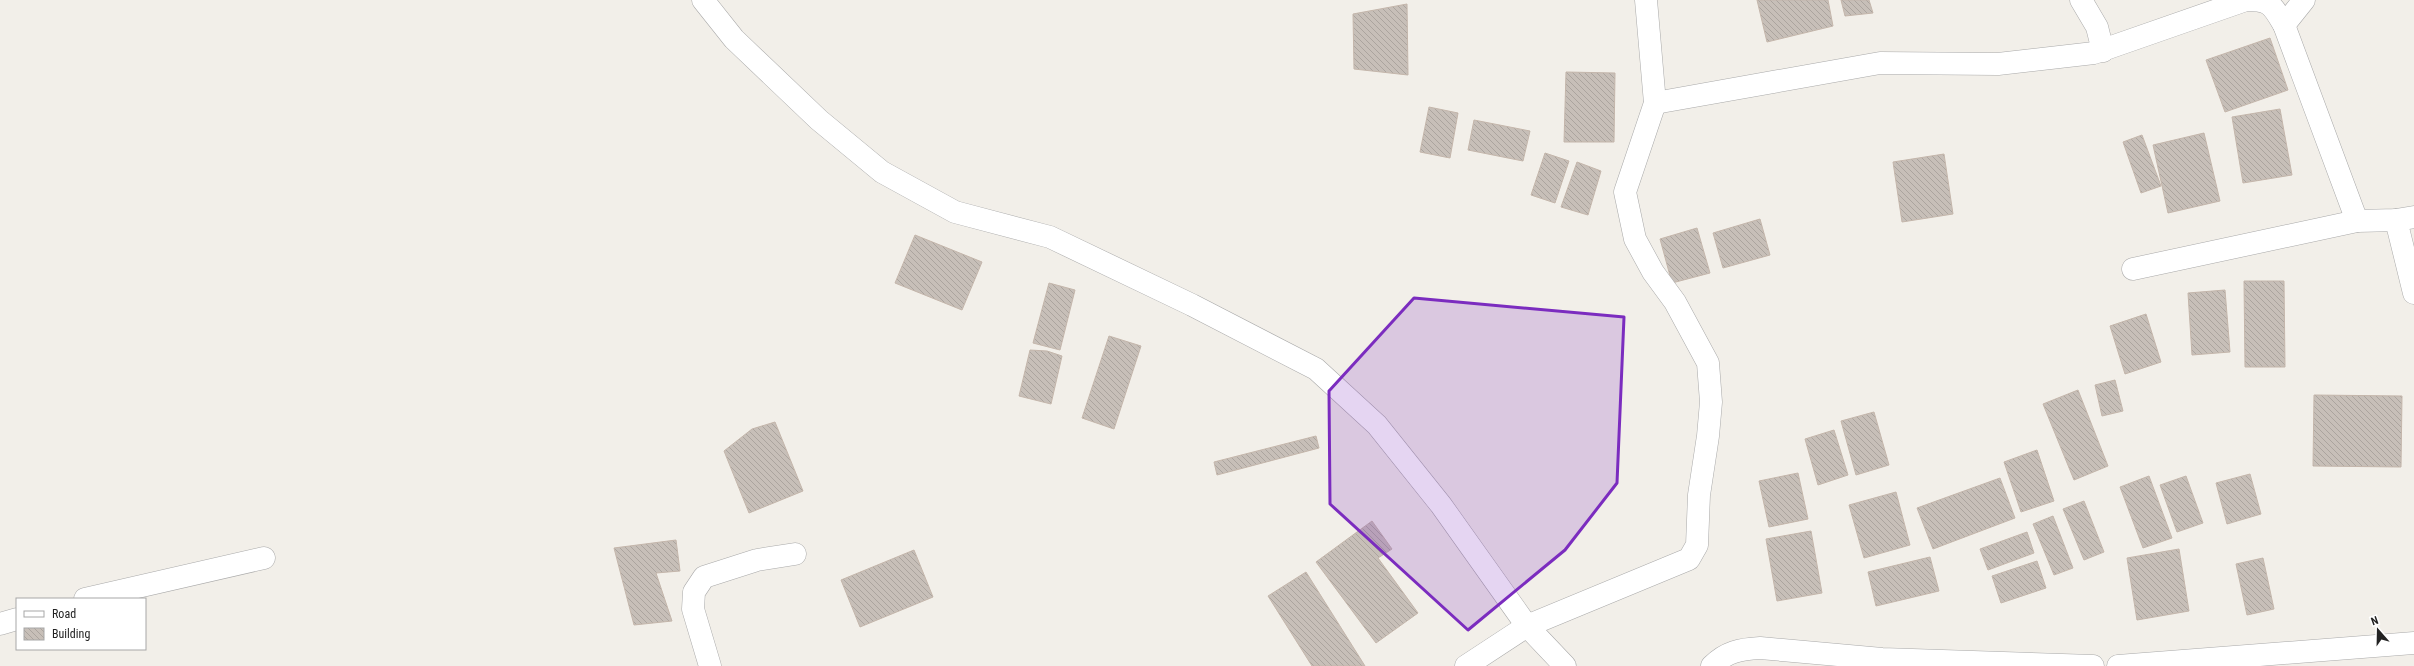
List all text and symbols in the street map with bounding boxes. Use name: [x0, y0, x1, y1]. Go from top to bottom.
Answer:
legend: [16, 598, 146, 650]
text: Road: [52, 607, 76, 621]
north arrow: [2358, 610, 2398, 650]
text: N: [2369, 614, 2380, 628]
text: Building: [52, 627, 90, 641]

